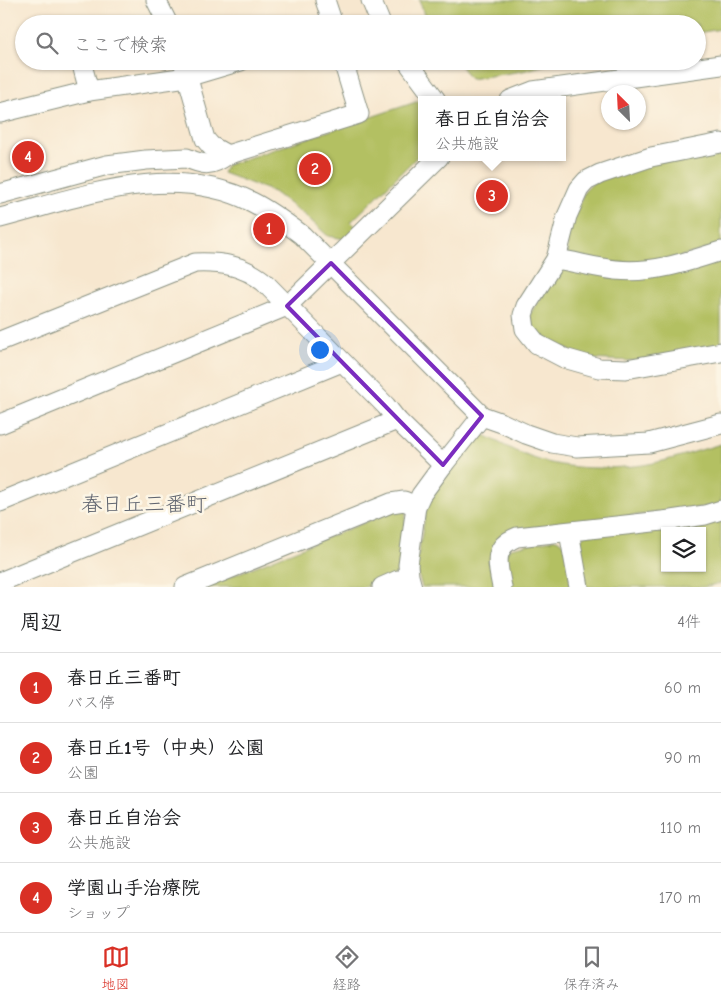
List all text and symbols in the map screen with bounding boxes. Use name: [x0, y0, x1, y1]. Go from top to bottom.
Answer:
search box: [15, 15, 706, 70]
icon: search: [33, 29, 61, 57]
text: ここで検索: [73, 34, 168, 56]
north arrow: [601, 85, 646, 130]
popup: [418, 96, 566, 161]
text: 春日丘自治会: [435, 108, 549, 130]
text: 公共施設: [435, 135, 499, 153]
pin: 4: [12, 138, 44, 176]
pin: 2: [299, 150, 331, 188]
pin: 3: [476, 177, 508, 215]
pin: 1: [253, 210, 285, 248]
your location: [307, 337, 333, 363]
district label: 春日丘三番町: [81, 492, 207, 516]
map controls: [661, 527, 706, 572]
button: layers: [661, 527, 706, 572]
text: 周辺: [20, 610, 62, 634]
text: 4件: [677, 613, 701, 631]
text: 春日丘三番町: [67, 667, 181, 689]
text: 1: [33, 679, 39, 697]
text: 60 m: [664, 679, 701, 697]
text: バス停: [67, 694, 115, 712]
text: 春日丘1号（中央）公園: [67, 737, 264, 759]
text: 2: [32, 749, 40, 767]
text: 90 m: [664, 749, 701, 767]
text: 公園: [67, 764, 99, 782]
text: 春日丘自治会: [67, 807, 181, 829]
text: 3: [32, 819, 40, 837]
text: 110 m: [660, 819, 701, 837]
text: 公共施設: [67, 834, 131, 852]
text: 学園山手治療院: [67, 877, 200, 899]
text: 4: [32, 889, 40, 907]
text: 170 m: [659, 889, 701, 907]
text: ショップ: [67, 904, 130, 922]
tab: 地図: [102, 943, 130, 993]
tab: 経路: [333, 943, 361, 993]
tab: 保存済み: [564, 943, 620, 993]

